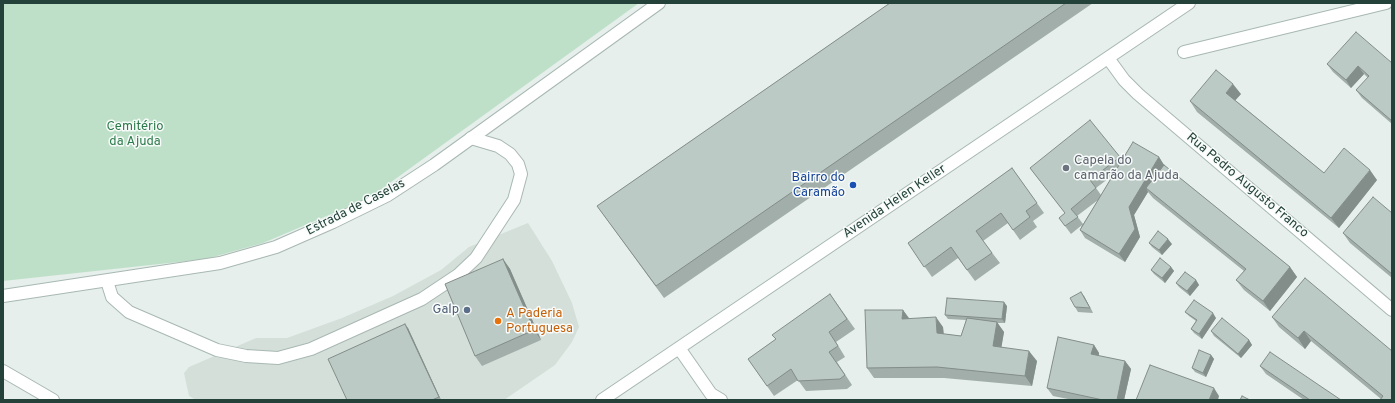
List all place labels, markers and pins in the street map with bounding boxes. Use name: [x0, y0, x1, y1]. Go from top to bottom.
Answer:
place label: Capela do camarão da Ajuda: [1074, 153, 1179, 184]
marker: Capela do camarão da Ajuda: [1061, 163, 1071, 173]
place label: Bairro do Caramão: [792, 170, 845, 201]
marker: Bairro do Caramão: [848, 180, 858, 190]
place label: Galp: [432, 302, 459, 318]
marker: Galp: [462, 305, 472, 315]
place label: A Paderia Portuguesa: [506, 306, 573, 337]
marker: A Paderia Portuguesa: [493, 316, 503, 326]

